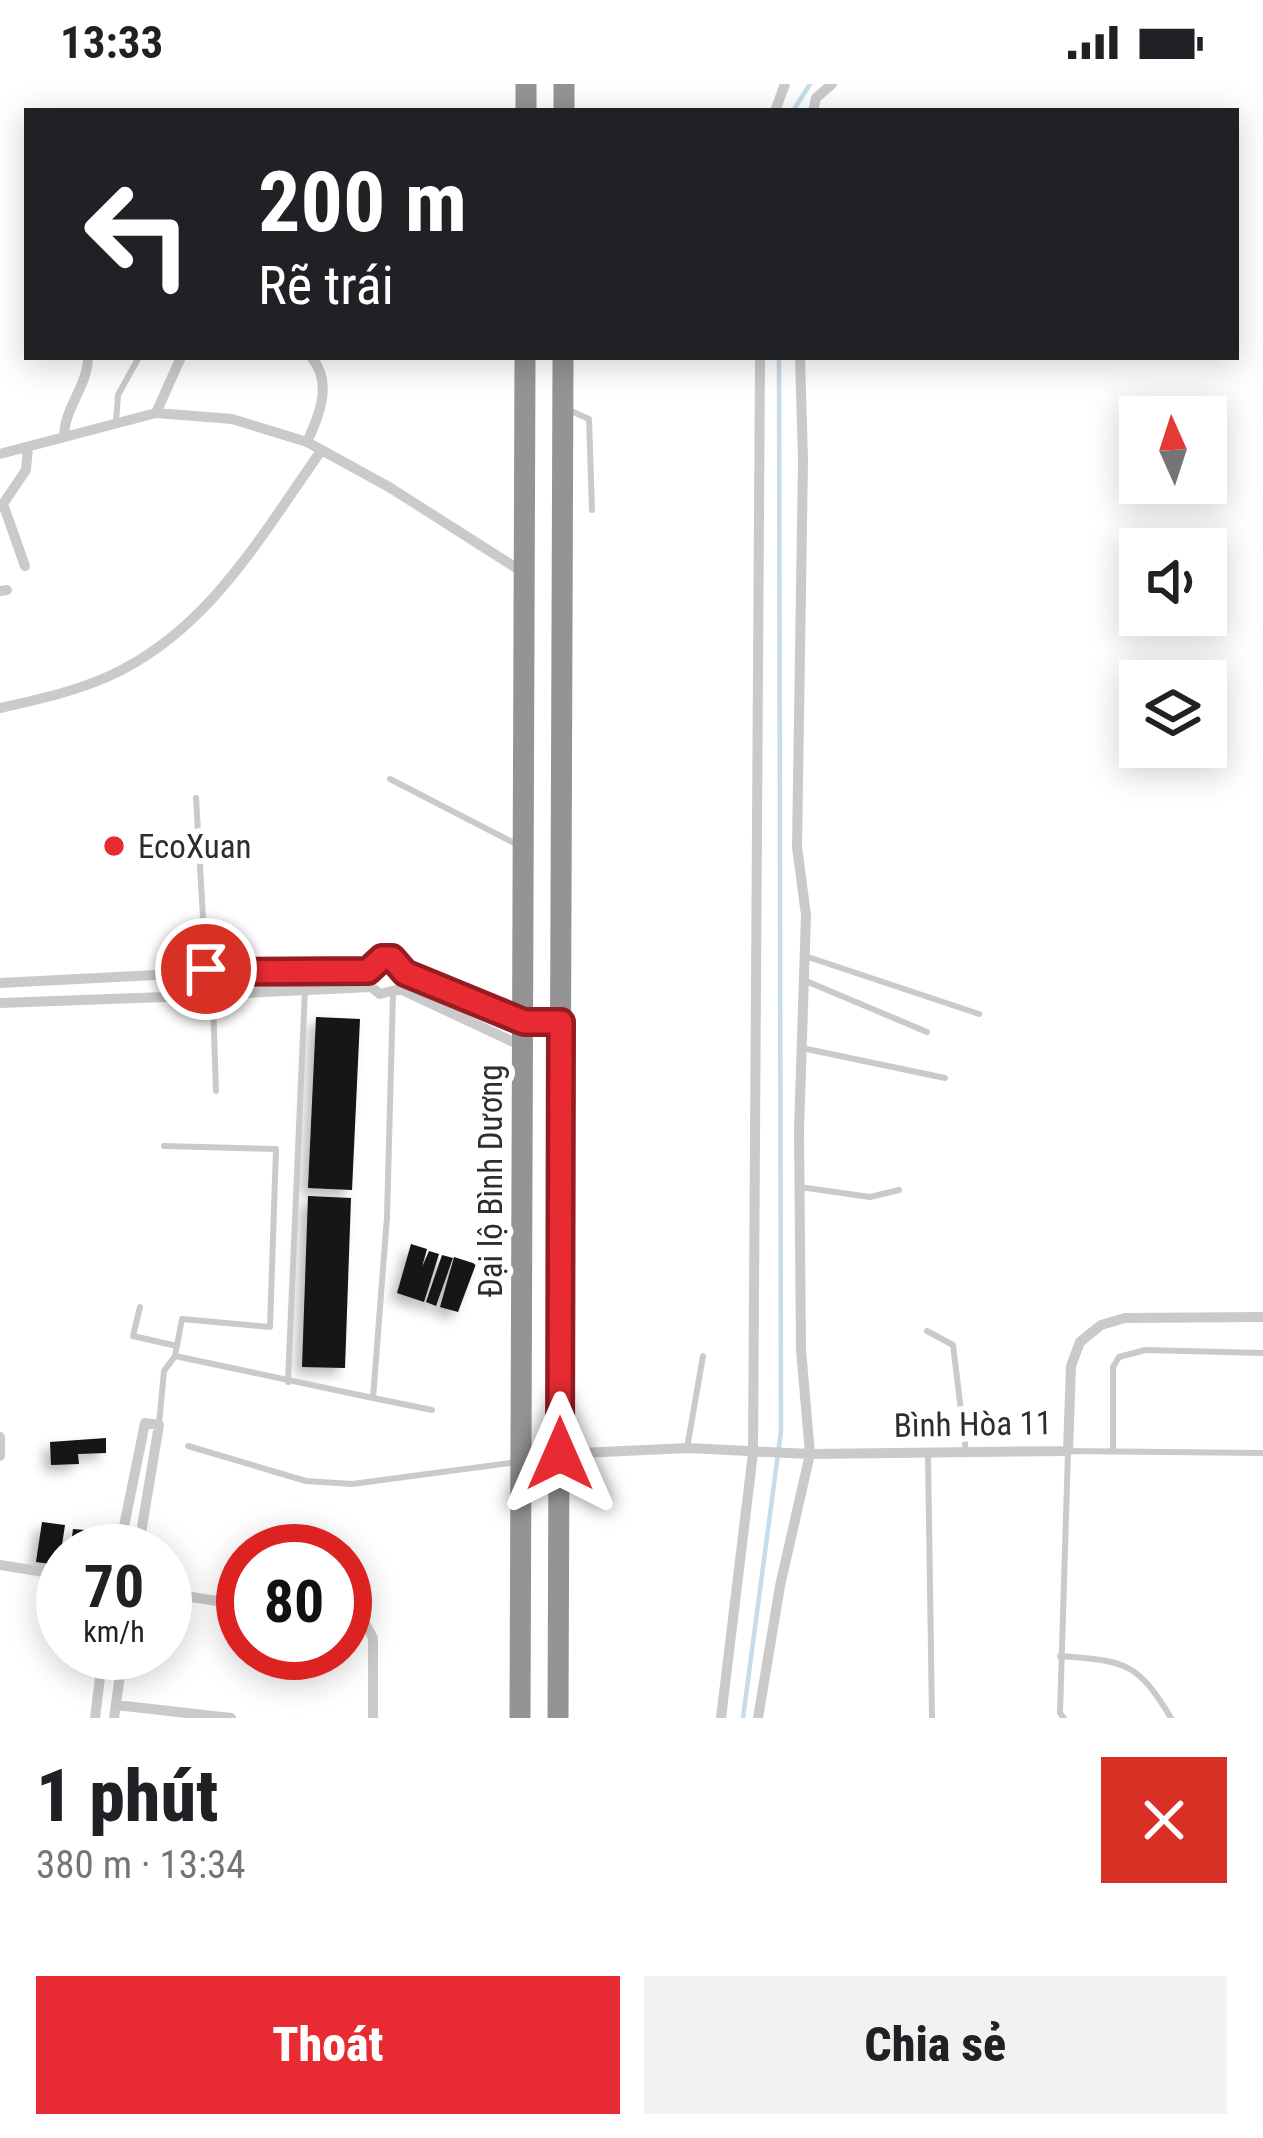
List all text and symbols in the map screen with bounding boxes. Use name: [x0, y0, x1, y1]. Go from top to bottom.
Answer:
text: 13:33: [60, 16, 163, 69]
text: 200 m: [258, 153, 467, 252]
icon: left: [60, 156, 216, 312]
text: Rẽ trái: [258, 254, 394, 317]
north arrow: [1119, 396, 1227, 504]
map controls: [1119, 396, 1227, 768]
button: sound: [1119, 528, 1227, 636]
button: layers: [1119, 660, 1227, 768]
place label: EcoXuan: [138, 827, 252, 866]
marker: EcoXuan: [101, 833, 127, 859]
pin: [155, 918, 257, 1020]
icon: arrive: [173, 936, 239, 1002]
street label: Đại lộ Bình Dương: [471, 1064, 510, 1298]
position arrow: [497, 1391, 623, 1517]
street label: Bình Hòa 11: [894, 1403, 1052, 1445]
speed limit sign: 80: [216, 1524, 372, 1680]
text: 70: [84, 1551, 144, 1622]
text: km/h: [83, 1614, 145, 1649]
text: 1 phút: [36, 1754, 218, 1839]
button: close: [1101, 1757, 1227, 1883]
text: 380 m · 13:34: [36, 1842, 246, 1888]
button: Thoát: [36, 1976, 620, 2114]
button: Chia sẻ: [644, 1976, 1227, 2114]

